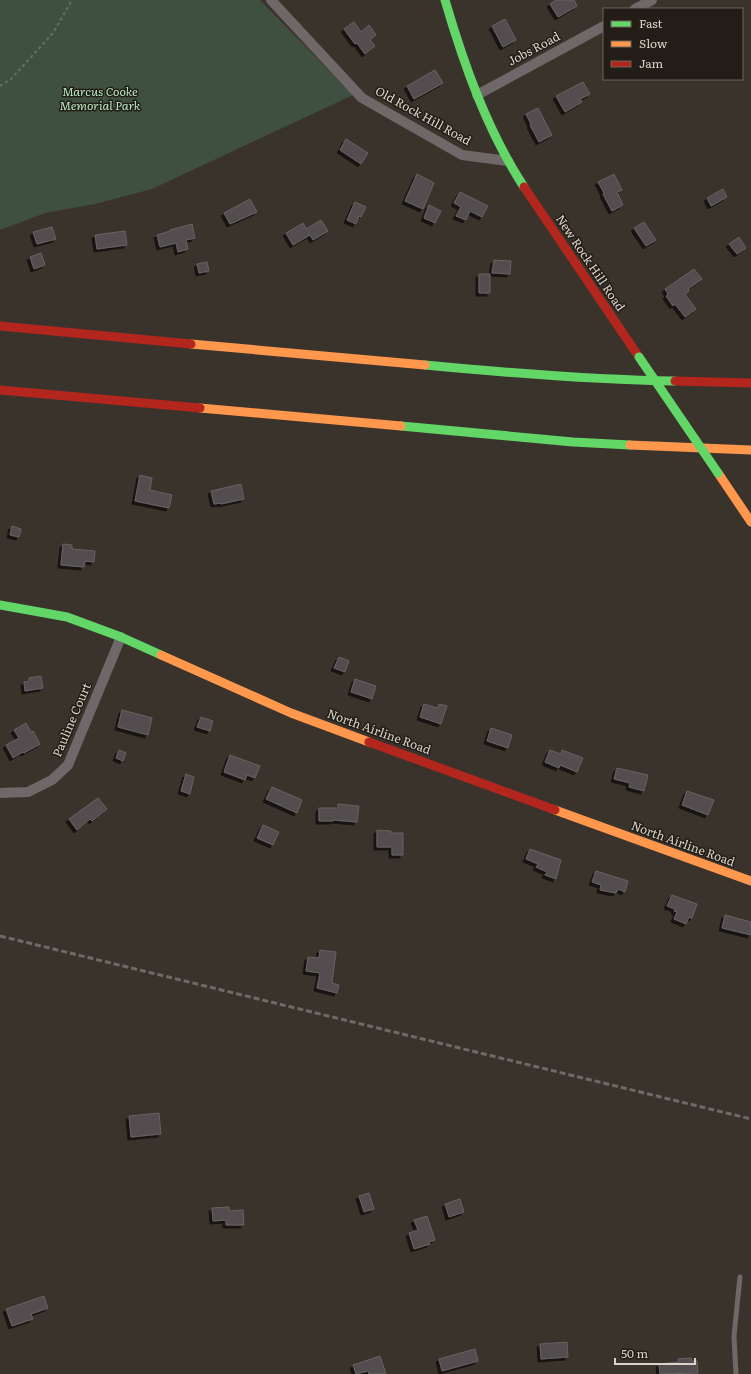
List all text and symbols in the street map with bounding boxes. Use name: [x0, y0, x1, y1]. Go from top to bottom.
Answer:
legend: [603, 8, 743, 80]
text: Fast: [639, 14, 663, 32]
street label: Jobs Road: [504, 27, 563, 69]
text: Slow: [639, 34, 668, 52]
text: Jam: [639, 54, 664, 72]
street label: Old Rock Hill Road: [372, 81, 475, 149]
park label: Marcus Cooke Memorial Park: [60, 82, 141, 114]
street label: New Rock Hill Road: [552, 211, 630, 315]
street label: Pauline Court: [47, 680, 95, 759]
street label: North Airline Road: [325, 704, 434, 758]
street label: North Airline Road: [629, 816, 738, 870]
scale bar: [615, 1340, 695, 1366]
text: 50 m: [621, 1344, 648, 1362]

